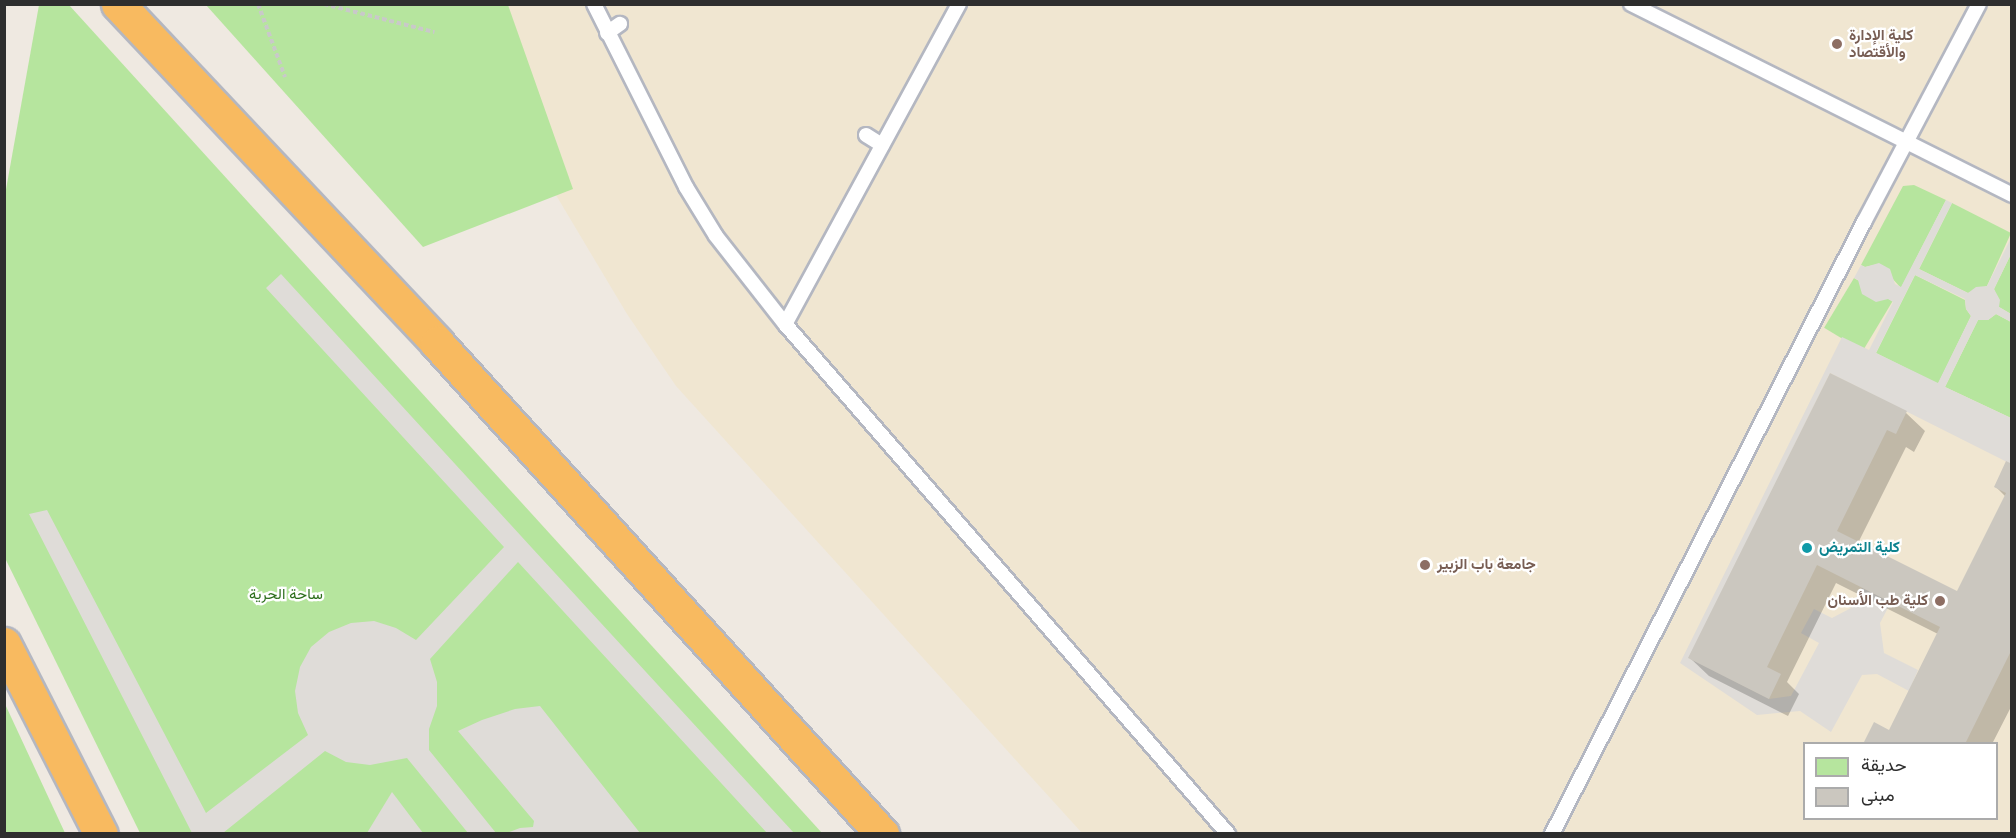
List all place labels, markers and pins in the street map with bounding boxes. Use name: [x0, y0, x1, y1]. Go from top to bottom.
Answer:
place label: كلية الإدارة والأقتصاد: [1849, 26, 1913, 61]
marker: كلية الإدارة والأقتصاد: [1830, 37, 1844, 51]
place label: كلية التمريض: [1819, 539, 1900, 557]
marker: كلية التمريض: [1800, 541, 1814, 555]
place label: جامعة باب الزبير: [1437, 556, 1536, 574]
marker: جامعة باب الزبير: [1418, 558, 1432, 572]
place label: كلية طب الأسنان: [1828, 592, 1928, 610]
marker: كلية طب الأسنان: [1933, 594, 1947, 608]

